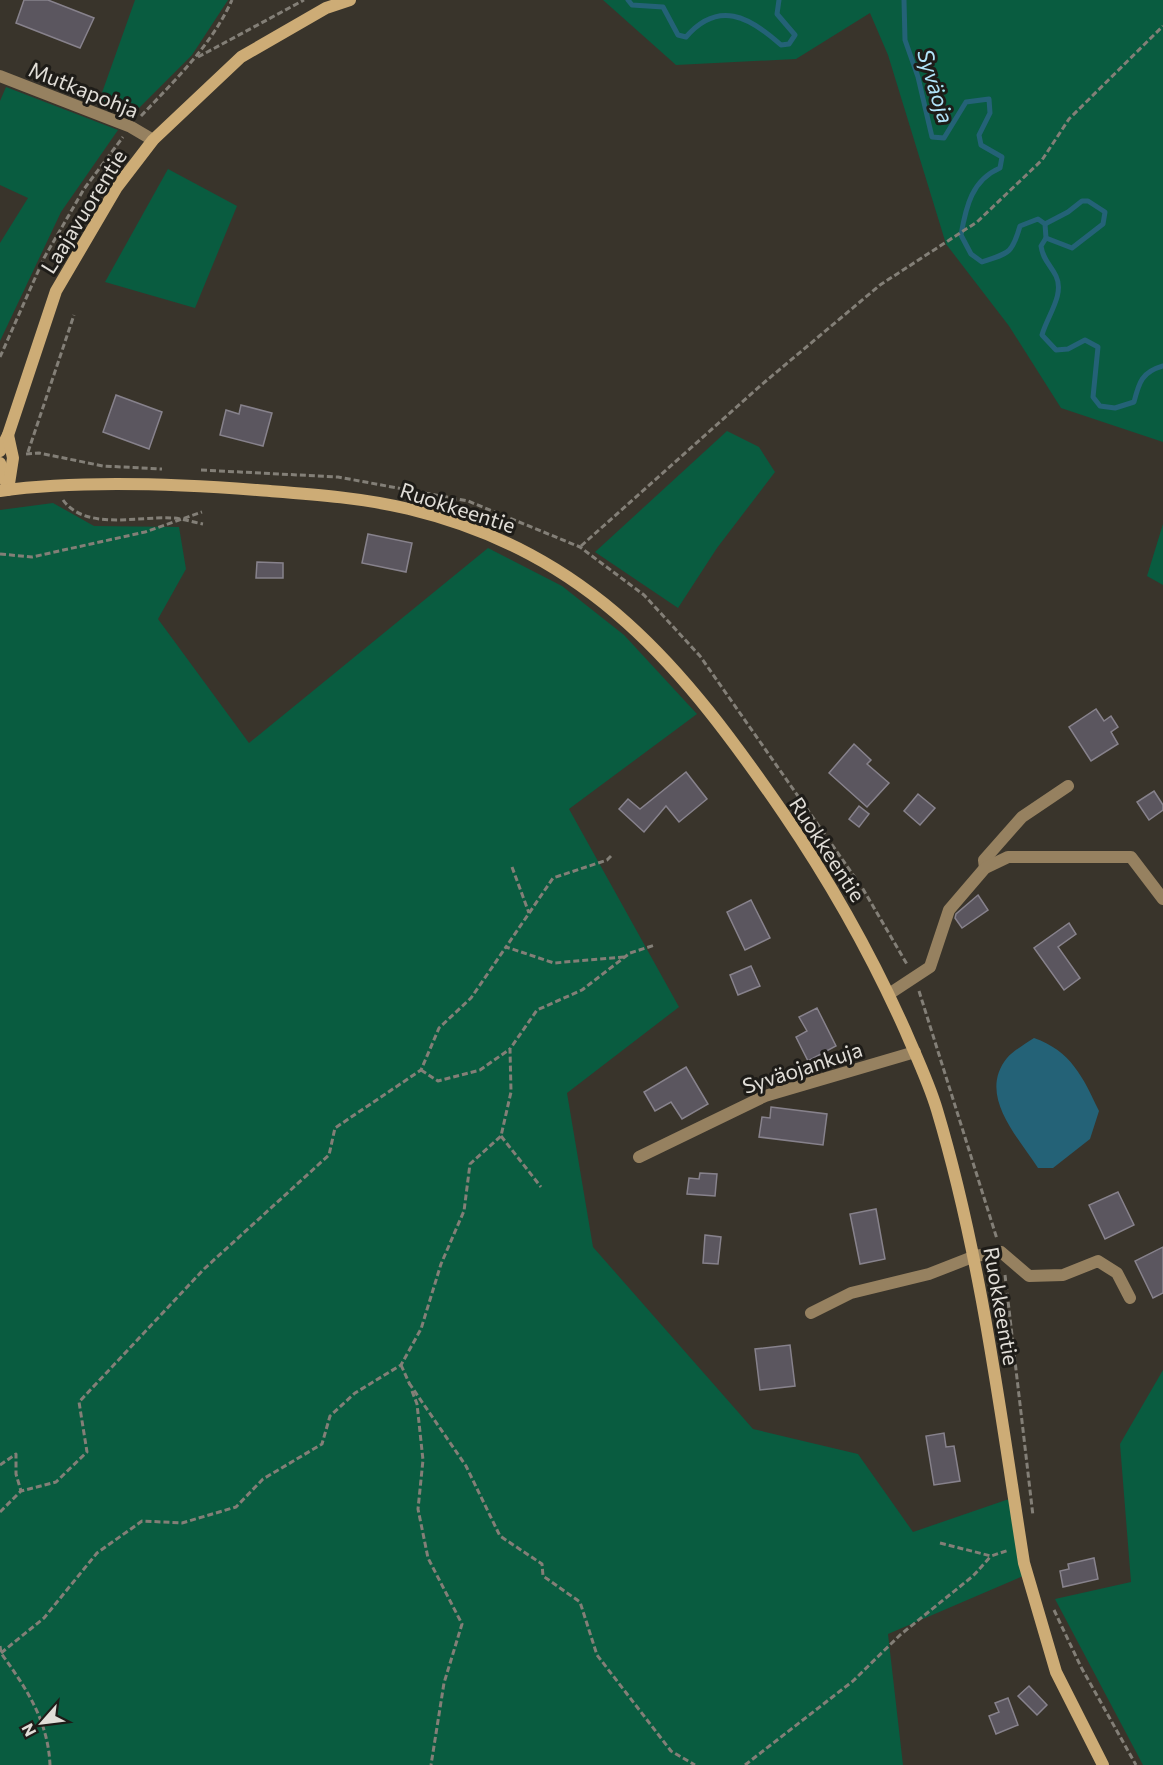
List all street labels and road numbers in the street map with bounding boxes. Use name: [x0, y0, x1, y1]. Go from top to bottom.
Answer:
street label: Mutkapohja: [25, 56, 143, 122]
street label: Laajavuorentie: [35, 144, 131, 278]
street label: Ruokkeentie: [397, 477, 519, 537]
street label: Ruokkeentie: [785, 792, 871, 906]
street label: Syväojankuja: [739, 1036, 865, 1098]
street label: Ruokkeentie: [979, 1245, 1025, 1367]

